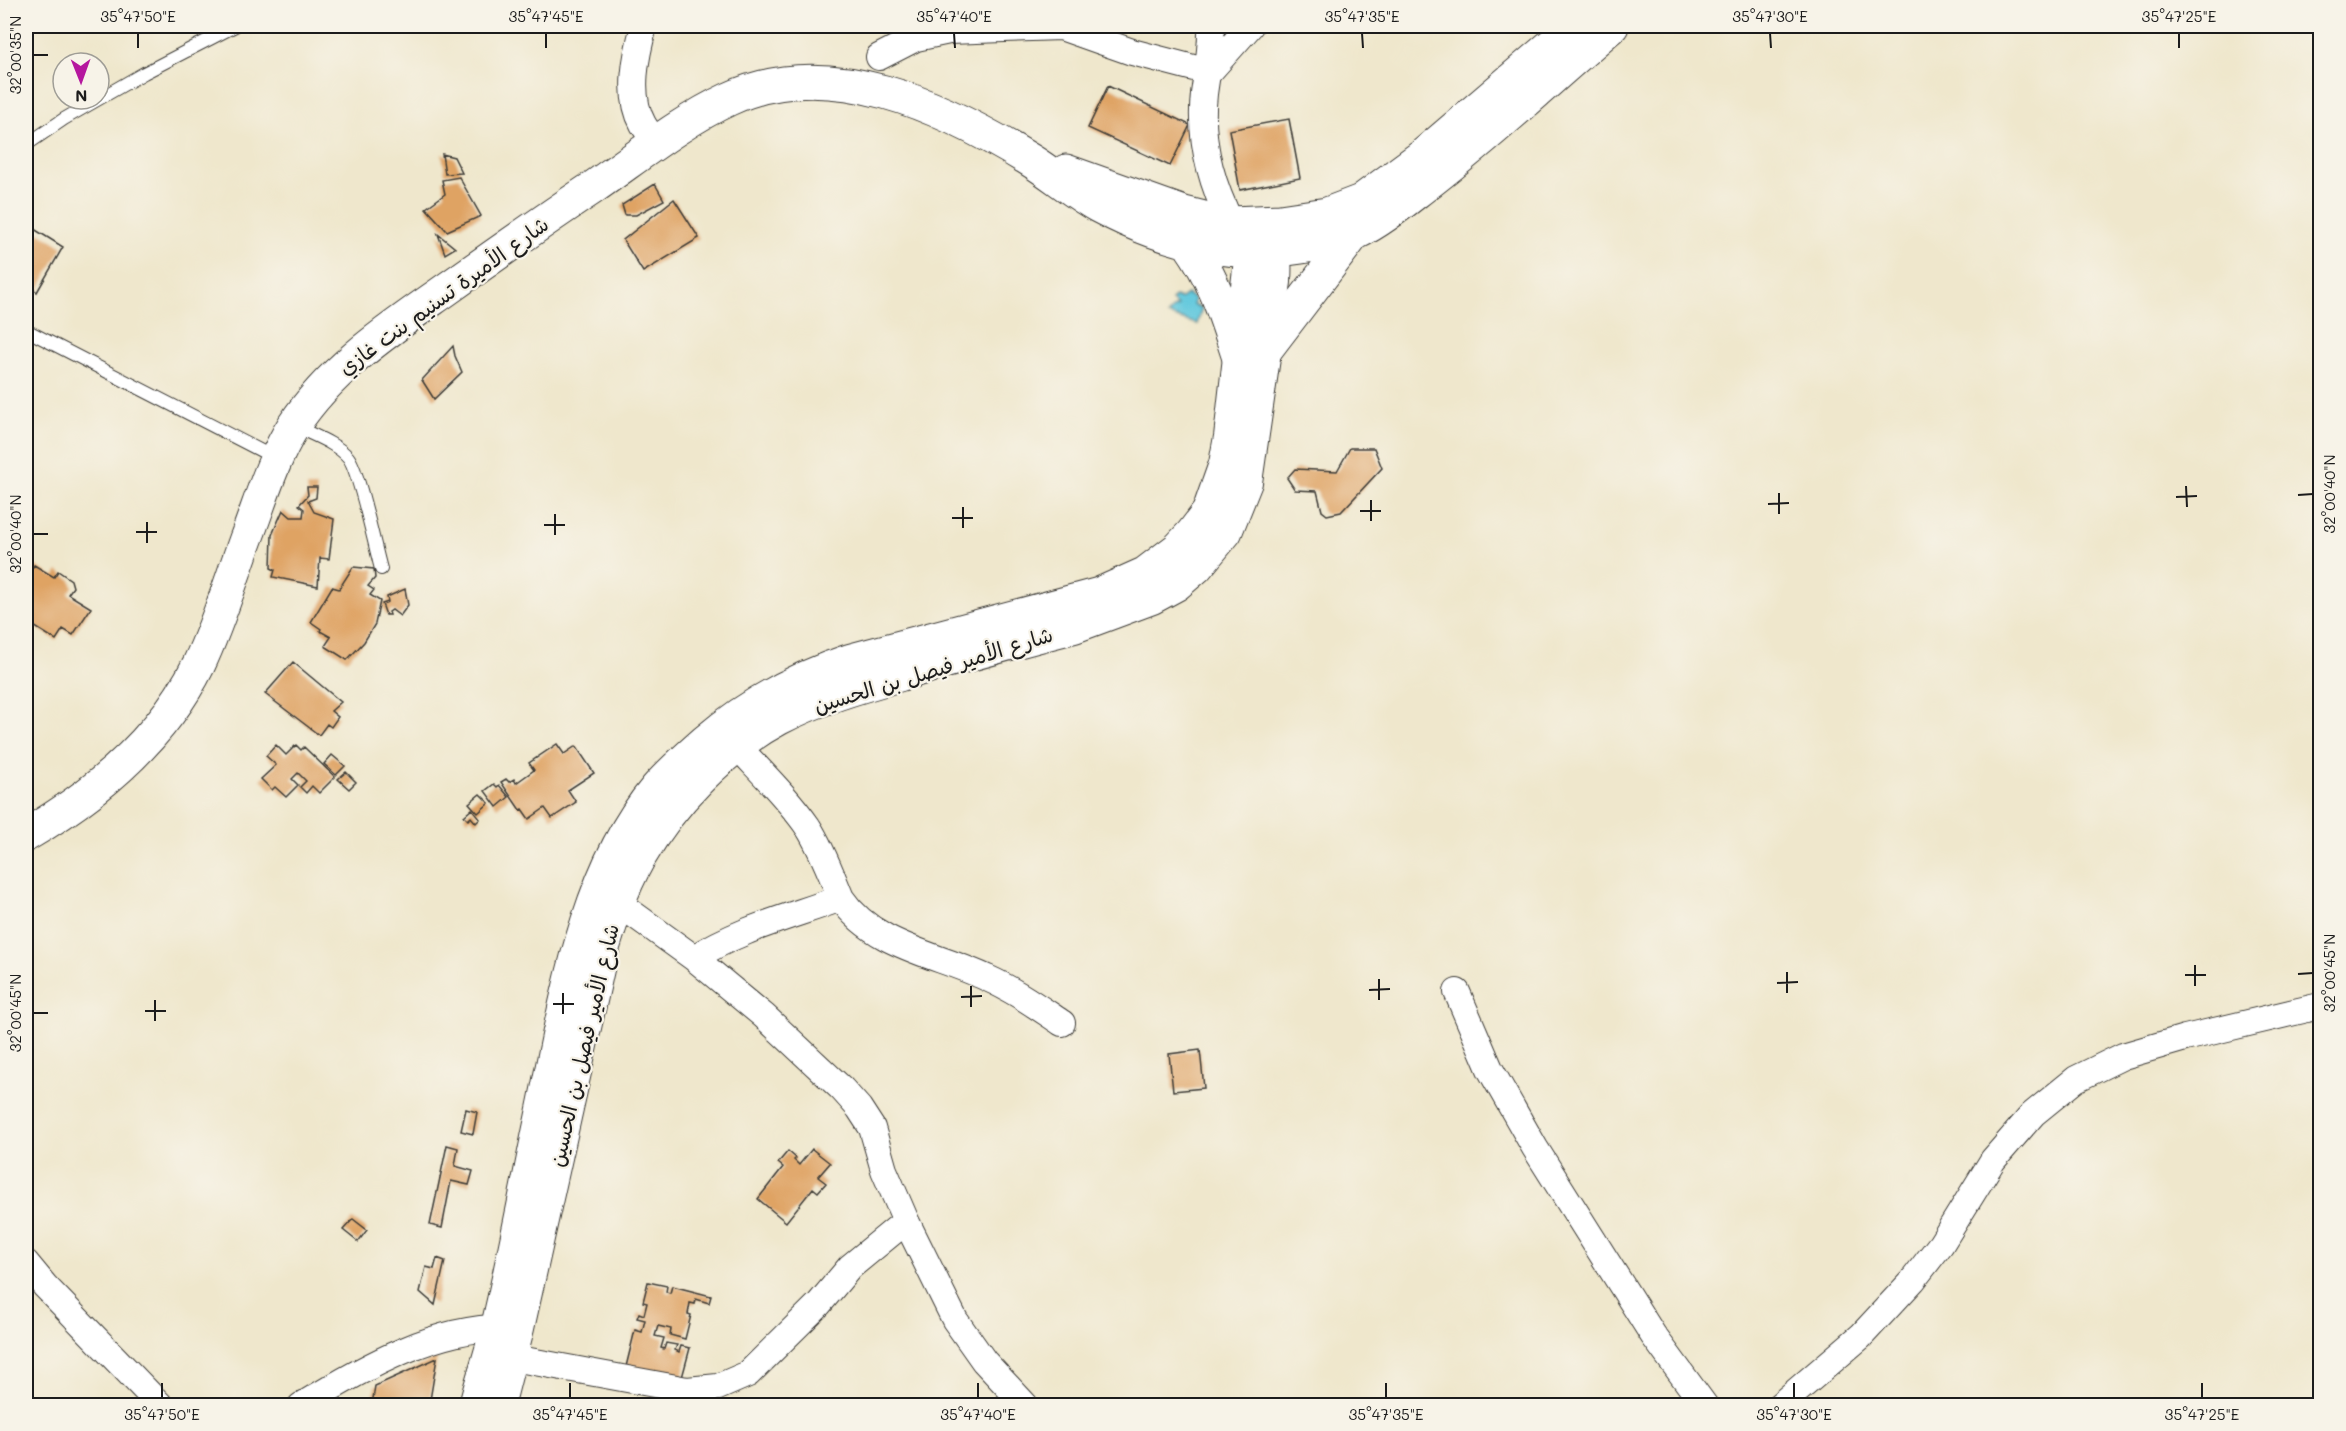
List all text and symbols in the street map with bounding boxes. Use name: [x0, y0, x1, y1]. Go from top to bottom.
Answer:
text: 35°47'50"E: [100, 6, 176, 26]
text: 35°47'45"E: [508, 6, 584, 26]
text: 35°47'40"E: [916, 6, 992, 26]
text: 35°47'35"E: [1324, 6, 1400, 26]
text: 35°47'30"E: [1732, 6, 1808, 26]
text: 35°47'25"E: [2142, 6, 2217, 26]
text: 32°00'35"N: [5, 16, 25, 94]
north arrow: [51, 51, 111, 111]
text: N: [75, 86, 88, 107]
street label: شارع الأميرة تسنيم بنت غازي: [333, 210, 556, 384]
text: 32°00'40"N: [2319, 454, 2339, 534]
text: 32°00'40"N: [5, 494, 25, 574]
street label: شارع الأمير فيصل بن الحسين: [810, 620, 1057, 721]
street label: شارع الأمير فيصل بن الحسين: [542, 921, 627, 1170]
text: 32°00'45"N: [2319, 934, 2339, 1012]
text: 32°00'45"N: [5, 974, 25, 1052]
text: 35°47'50"E: [124, 1404, 200, 1424]
text: 35°47'45"E: [532, 1404, 608, 1424]
text: 35°47'40"E: [940, 1404, 1016, 1424]
text: 35°47'35"E: [1348, 1404, 1424, 1424]
text: 35°47'30"E: [1756, 1404, 1832, 1424]
text: 35°47'25"E: [2165, 1404, 2240, 1424]

